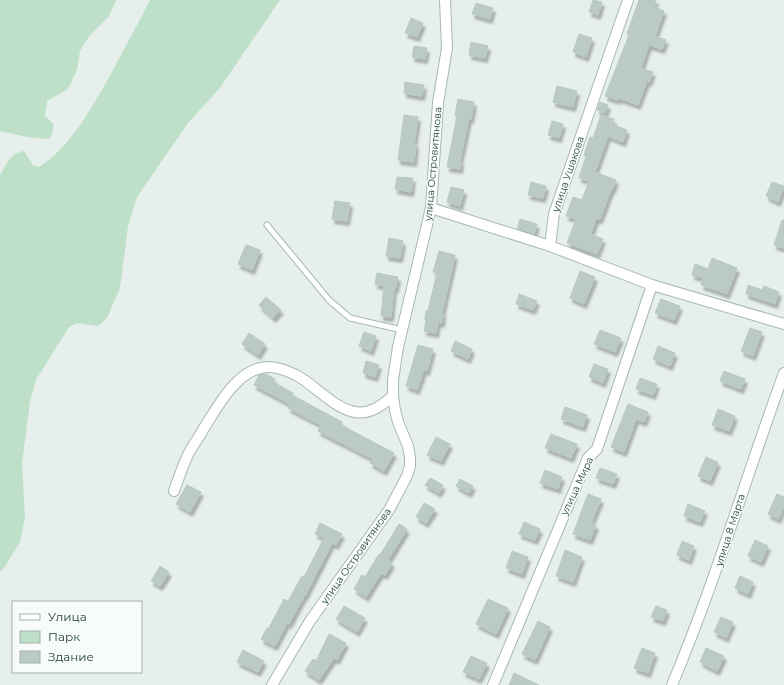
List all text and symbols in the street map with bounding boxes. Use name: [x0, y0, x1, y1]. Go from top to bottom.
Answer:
street label: улица Островитянова: [421, 106, 444, 223]
street label: улица Ушакова: [549, 134, 587, 215]
street label: улица Мира: [557, 455, 596, 518]
street label: улица 8 Марта: [712, 492, 748, 569]
street label: улица Островитянова: [317, 505, 394, 607]
legend: [12, 601, 142, 673]
text: Улица: [48, 609, 87, 624]
text: Парк: [48, 629, 80, 644]
text: Здание: [48, 649, 94, 664]

